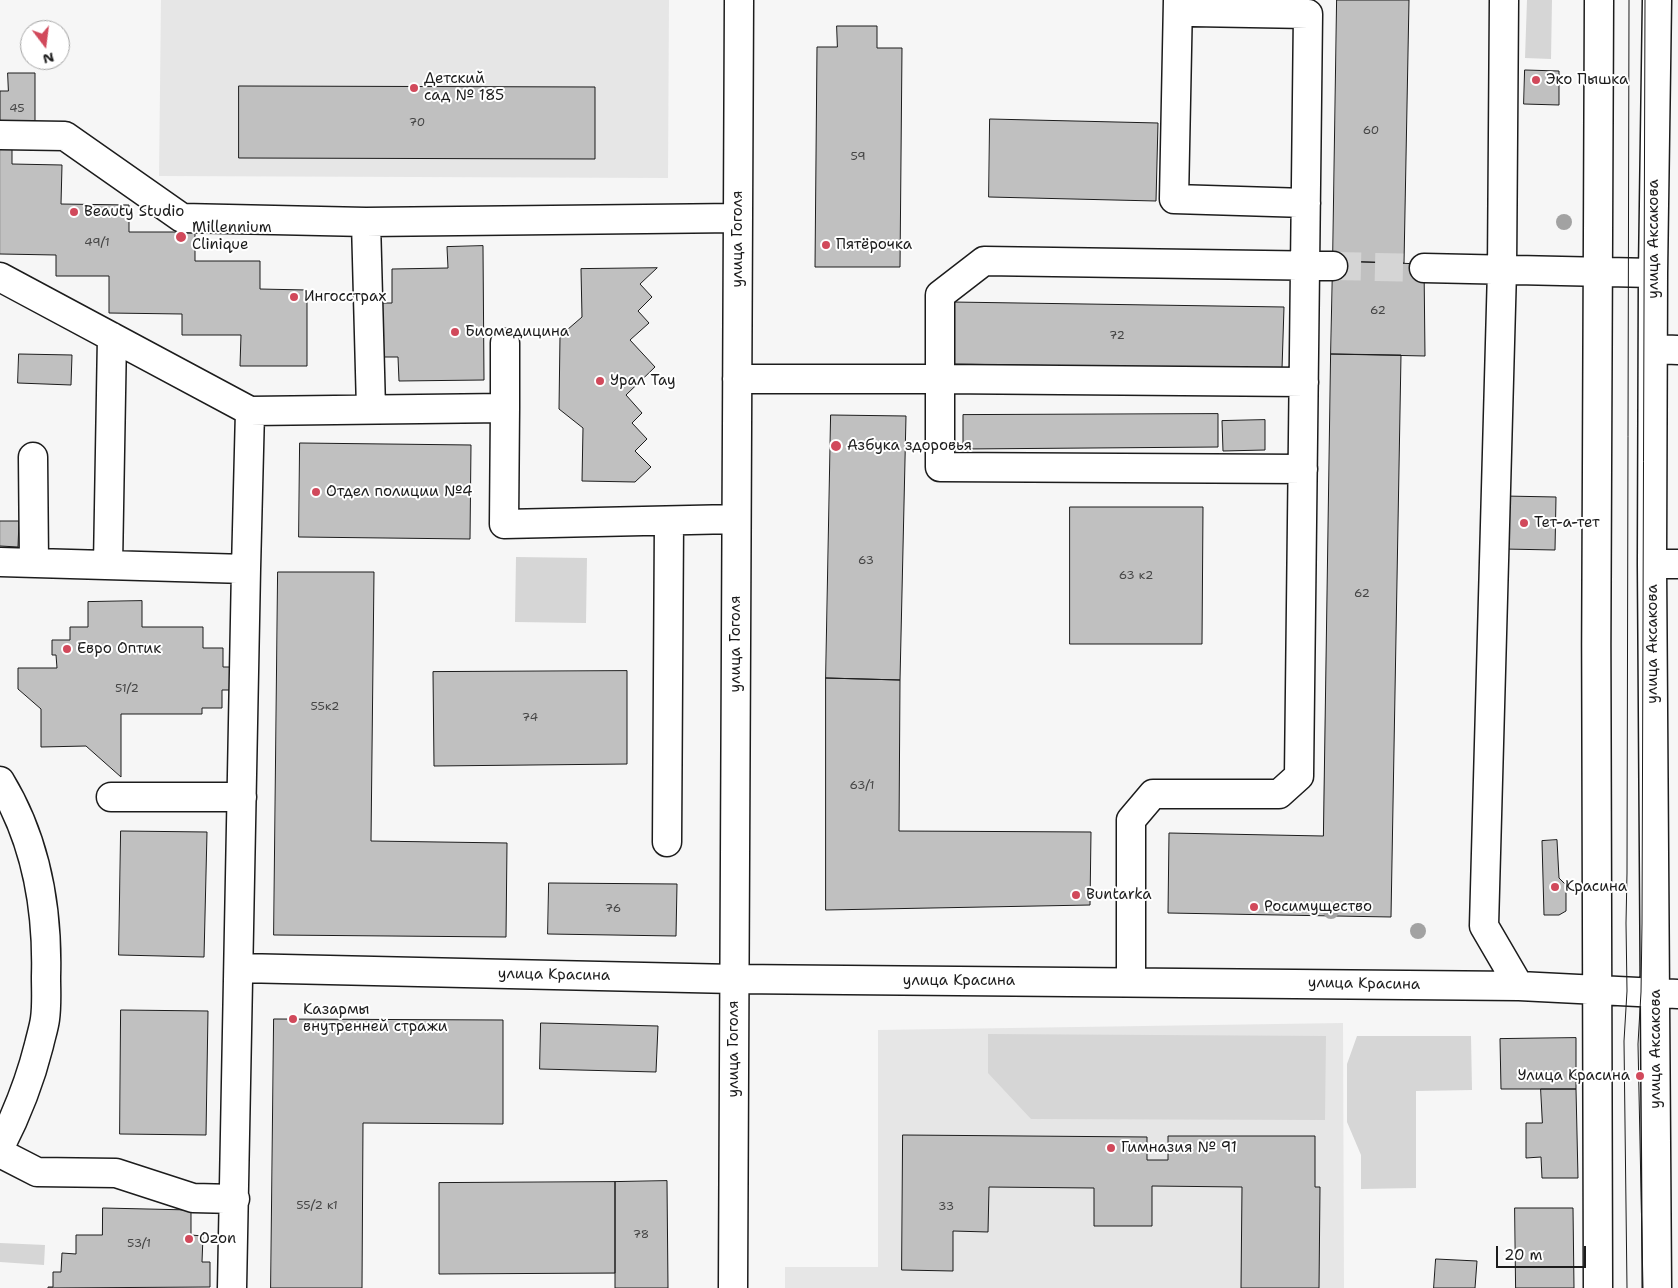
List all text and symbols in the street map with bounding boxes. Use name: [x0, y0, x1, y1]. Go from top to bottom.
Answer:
north arrow: [20, 20, 70, 70]
text: N: [41, 48, 56, 69]
place label: Детский сад № 185: [424, 70, 504, 105]
place label: Эко Пышка: [1546, 71, 1628, 89]
marker: Эко Пышка: [1530, 74, 1542, 86]
marker: Детский сад № 185: [408, 82, 420, 94]
house number: 45: [9, 102, 25, 116]
house number: 70: [409, 116, 425, 130]
house number: 60: [1363, 124, 1379, 138]
house number: 59: [850, 150, 866, 164]
street label: улица Аксакова: [1645, 179, 1663, 299]
street label: улица Гоголя: [729, 191, 747, 287]
place label: Beauty Studio: [84, 203, 184, 221]
marker: Beauty Studio: [68, 206, 80, 218]
place label: Millennium Clinique: [192, 219, 272, 254]
marker: Millennium Clinique: [174, 230, 188, 244]
house number: 49/1: [84, 236, 110, 250]
place label: Пятёрочка: [836, 236, 912, 254]
marker: Пятёрочка: [820, 239, 832, 251]
place label: Ингосстрах: [304, 288, 386, 306]
marker: Ингосстрах: [288, 291, 300, 303]
house number: 62: [1370, 304, 1386, 318]
place label: Биомедицина: [465, 323, 569, 341]
marker: Биомедицина: [449, 326, 461, 338]
house number: 72: [1109, 329, 1125, 343]
place label: Урал Тау: [610, 372, 676, 390]
marker: Урал Тау: [594, 375, 606, 387]
place label: Азбука здоровья: [847, 437, 972, 455]
marker: Азбука здоровья: [829, 439, 843, 453]
place label: Отдел полиции №4: [326, 483, 473, 501]
marker: Отдел полиции №4: [310, 486, 322, 498]
place label: Тет-а-тет: [1534, 514, 1600, 532]
marker: Тет-а-тет: [1518, 517, 1530, 529]
house number: 63: [858, 554, 874, 568]
house number: 63 к2: [1119, 569, 1153, 583]
street label: улица Аксакова: [1644, 584, 1662, 704]
house number: 62: [1354, 587, 1370, 601]
street label: улица Гоголя: [727, 596, 745, 692]
place label: Евро Оптик: [77, 640, 161, 658]
marker: Евро Оптик: [61, 643, 73, 655]
house number: 51/2: [115, 682, 139, 696]
house number: 55к2: [311, 700, 339, 714]
house number: 74: [522, 711, 538, 725]
house number: 63/1: [849, 779, 875, 793]
place label: Красина: [1565, 878, 1627, 896]
marker: Красина: [1549, 881, 1561, 893]
place label: Buntarka: [1086, 886, 1152, 904]
marker: Buntarka: [1070, 889, 1082, 901]
place label: Росимущество: [1264, 898, 1372, 916]
marker: Росимущество: [1248, 901, 1260, 913]
house number: 76: [605, 902, 621, 916]
street label: улица Красина: [498, 965, 610, 985]
street label: улица Красина: [903, 972, 1015, 990]
street label: улица Красина: [1308, 974, 1420, 994]
street label: улица Аксакова: [1647, 989, 1665, 1109]
place label: Казармы внутренней стражи: [303, 1001, 448, 1036]
street label: улица Гоголя: [725, 1001, 743, 1097]
marker: Казармы внутренней стражи: [287, 1013, 299, 1025]
place label: Улица Красина: [1518, 1067, 1630, 1085]
marker: Улица Красина: [1634, 1070, 1646, 1082]
place label: Гимназия № 91: [1121, 1139, 1237, 1157]
marker: Гимназия № 91: [1105, 1142, 1117, 1154]
house number: 55/2 к1: [296, 1199, 338, 1213]
house number: 33: [938, 1200, 954, 1214]
house number: 78: [633, 1228, 649, 1242]
place label: Ozon: [199, 1230, 236, 1248]
marker: Ozon: [183, 1233, 195, 1245]
scale bar: [1498, 1236, 1588, 1268]
house number: 53/1: [127, 1237, 151, 1251]
text: 20 m: [1504, 1245, 1543, 1265]

